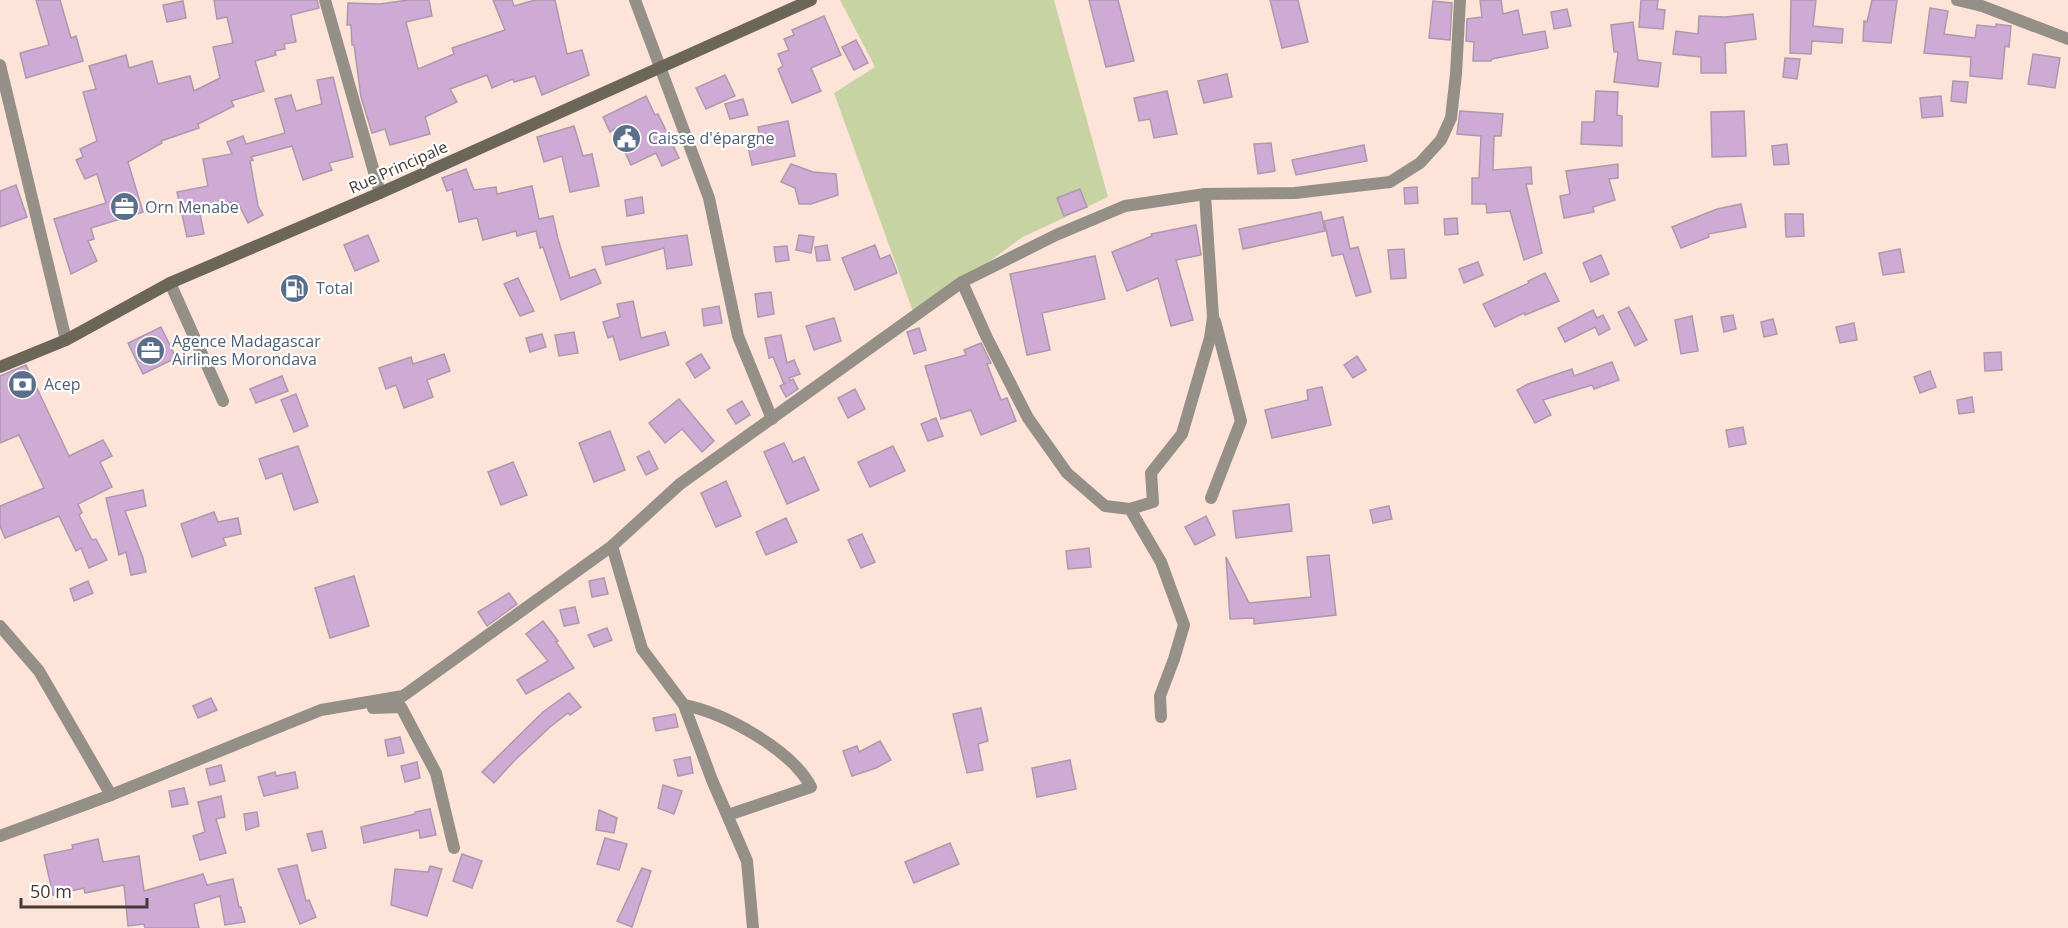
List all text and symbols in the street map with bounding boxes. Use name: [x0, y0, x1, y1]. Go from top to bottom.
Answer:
public building icon: Caisse d'épargne: [611, 122, 643, 154]
place label: Caisse d'épargne: [648, 127, 774, 149]
street label: Rue Principale: [345, 135, 451, 199]
office icon: Orn Menabe: [108, 191, 140, 223]
place label: Orn Menabe: [145, 196, 239, 218]
fuel station icon: Total: [279, 272, 311, 304]
place label: Total: [316, 277, 353, 299]
place label: Agence Madagascar Airlines Morondava: [172, 330, 321, 370]
office icon: Agence Madagascar Airlines Morondava: [135, 334, 167, 366]
bank icon: Acep: [7, 368, 39, 400]
place label: Acep: [44, 373, 81, 395]
scale bar: [21, 871, 147, 909]
text: 50 m: [30, 879, 72, 903]

